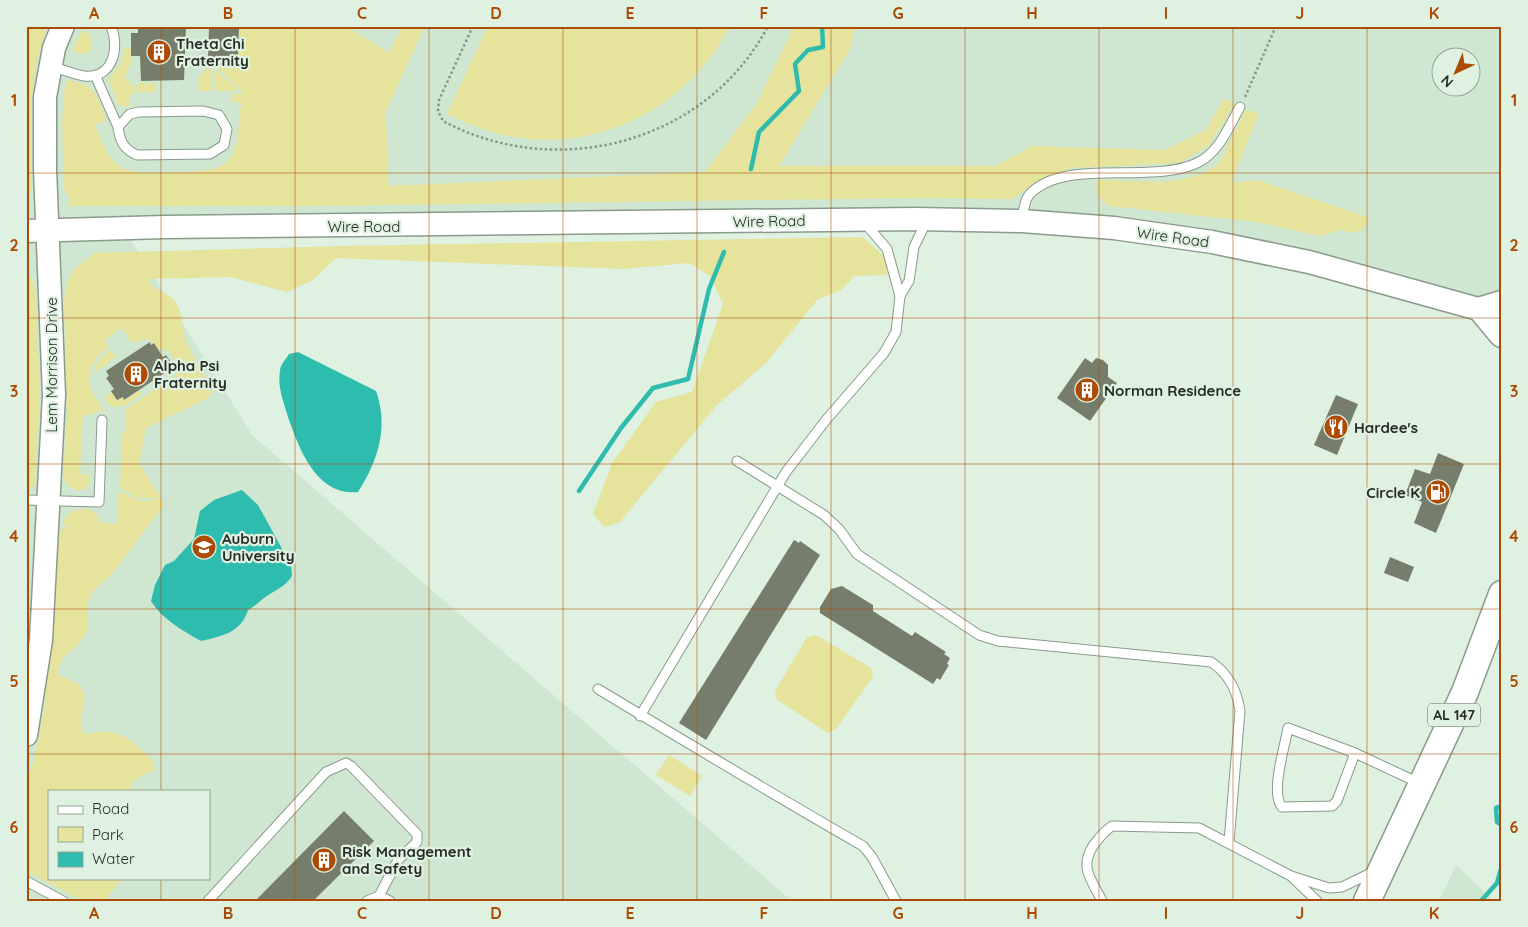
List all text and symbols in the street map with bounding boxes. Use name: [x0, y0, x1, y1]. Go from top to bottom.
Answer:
text: A: [89, 3, 100, 23]
text: B: [223, 3, 233, 23]
text: C: [357, 3, 367, 23]
text: D: [490, 3, 502, 23]
text: E: [625, 3, 635, 23]
text: F: [760, 3, 769, 23]
text: G: [892, 3, 904, 23]
text: H: [1026, 3, 1038, 23]
text: I: [1164, 3, 1168, 23]
text: J: [1296, 3, 1304, 23]
text: K: [1429, 3, 1439, 23]
place label: Theta Chi Fraternity: [176, 34, 249, 70]
building icon: Theta Chi Fraternity: [146, 39, 172, 65]
north arrow: [1430, 48, 1480, 98]
text: N: [1437, 71, 1457, 91]
text: 1: [11, 90, 17, 110]
text: 1: [1511, 90, 1517, 110]
street label: Wire Road: [732, 211, 806, 231]
street label: Wire Road: [328, 217, 400, 236]
street label: Wire Road: [1136, 223, 1210, 251]
text: 2: [9, 235, 19, 255]
text: 2: [1509, 235, 1519, 255]
street label: Lem Morrison Drive: [42, 297, 61, 433]
place label: Alpha Psi Fraternity: [154, 356, 227, 392]
building icon: Alpha Psi Fraternity: [123, 361, 149, 387]
building icon: Norman Residence: [1074, 377, 1100, 403]
text: 3: [10, 381, 18, 401]
place label: Norman Residence: [1104, 381, 1241, 400]
text: 3: [1510, 381, 1518, 401]
restaurant icon: Hardee's: [1323, 414, 1349, 440]
place label: Hardee's: [1354, 418, 1418, 437]
fuel station icon: Circle K: [1425, 479, 1451, 505]
place label: Circle K: [1366, 483, 1420, 502]
text: 4: [9, 526, 19, 546]
text: 4: [1509, 526, 1519, 546]
place label: Auburn University: [222, 529, 294, 565]
school or university icon: Auburn University: [191, 534, 217, 560]
text: 5: [9, 671, 19, 691]
text: 5: [1509, 671, 1519, 691]
road number: AL 147: [1428, 704, 1480, 726]
legend: [48, 790, 210, 880]
text: Road: [92, 799, 129, 818]
text: 6: [10, 817, 19, 837]
text: 6: [1510, 817, 1519, 837]
text: Park: [92, 825, 124, 844]
place label: Risk Management and Safety: [342, 842, 472, 878]
building icon: Risk Management and Safety: [311, 847, 337, 873]
text: Water: [92, 849, 135, 868]
text: A: [89, 903, 100, 923]
text: B: [223, 903, 233, 923]
text: C: [357, 903, 367, 923]
text: D: [490, 903, 502, 923]
text: E: [625, 903, 635, 923]
text: F: [760, 903, 769, 923]
text: G: [892, 903, 904, 923]
text: H: [1026, 903, 1038, 923]
text: I: [1164, 903, 1168, 923]
text: J: [1296, 903, 1304, 923]
text: K: [1429, 903, 1439, 923]

